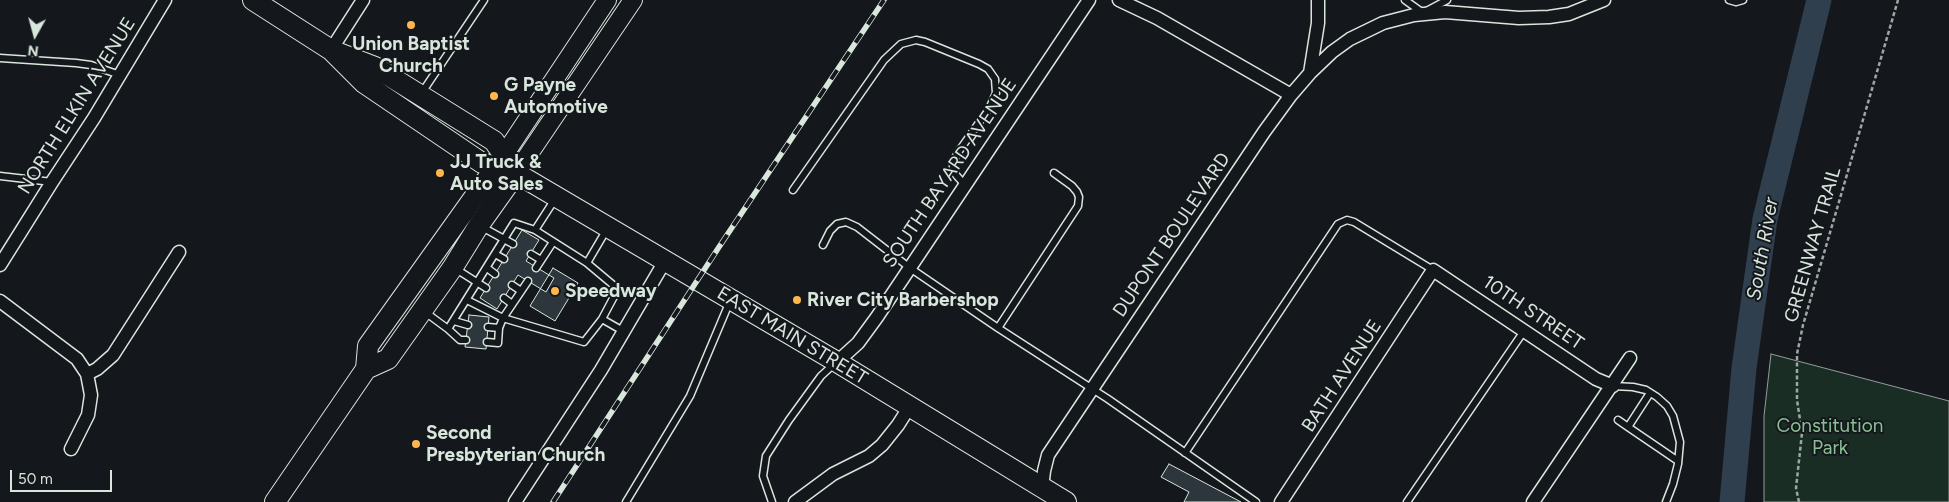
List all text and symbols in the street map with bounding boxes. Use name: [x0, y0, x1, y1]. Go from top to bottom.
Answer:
north arrow: [10, 10, 60, 60]
street label: NORTH ELKIN AVENUE: [13, 14, 141, 198]
marker: Union Baptist Church: [405, 19, 417, 31]
place label: Union Baptist Church: [352, 33, 470, 77]
place label: G Payne Automotive: [504, 74, 608, 118]
street label: SOUTH BAYARD AVENUE: [878, 74, 1022, 272]
marker: G Payne Automotive: [488, 90, 500, 102]
street label: DUPONT BOULEVARD: [1109, 149, 1235, 321]
place label: JJ Truck & Auto Sales: [450, 151, 543, 195]
street label: GREENWAY TRAIL: [1780, 165, 1846, 325]
marker: JJ Truck & Auto Sales: [434, 167, 446, 179]
water label: South River: [1742, 196, 1784, 302]
street label: 10TH STREET: [1478, 271, 1588, 355]
place label: Speedway: [565, 280, 657, 302]
street label: EAST MAIN STREET: [713, 282, 871, 390]
marker: Speedway: [549, 285, 561, 297]
place label: River City Barbershop: [807, 289, 999, 311]
marker: River City Barbershop: [791, 294, 803, 306]
street label: BATH AVENUE: [1297, 315, 1387, 437]
park label: Constitution Park: [1777, 415, 1883, 459]
place label: Second Presbyterian Church: [426, 422, 605, 466]
marker: Second Presbyterian Church: [410, 438, 422, 450]
scale bar: [12, 460, 115, 492]
text: 50 m: [18, 470, 53, 488]

